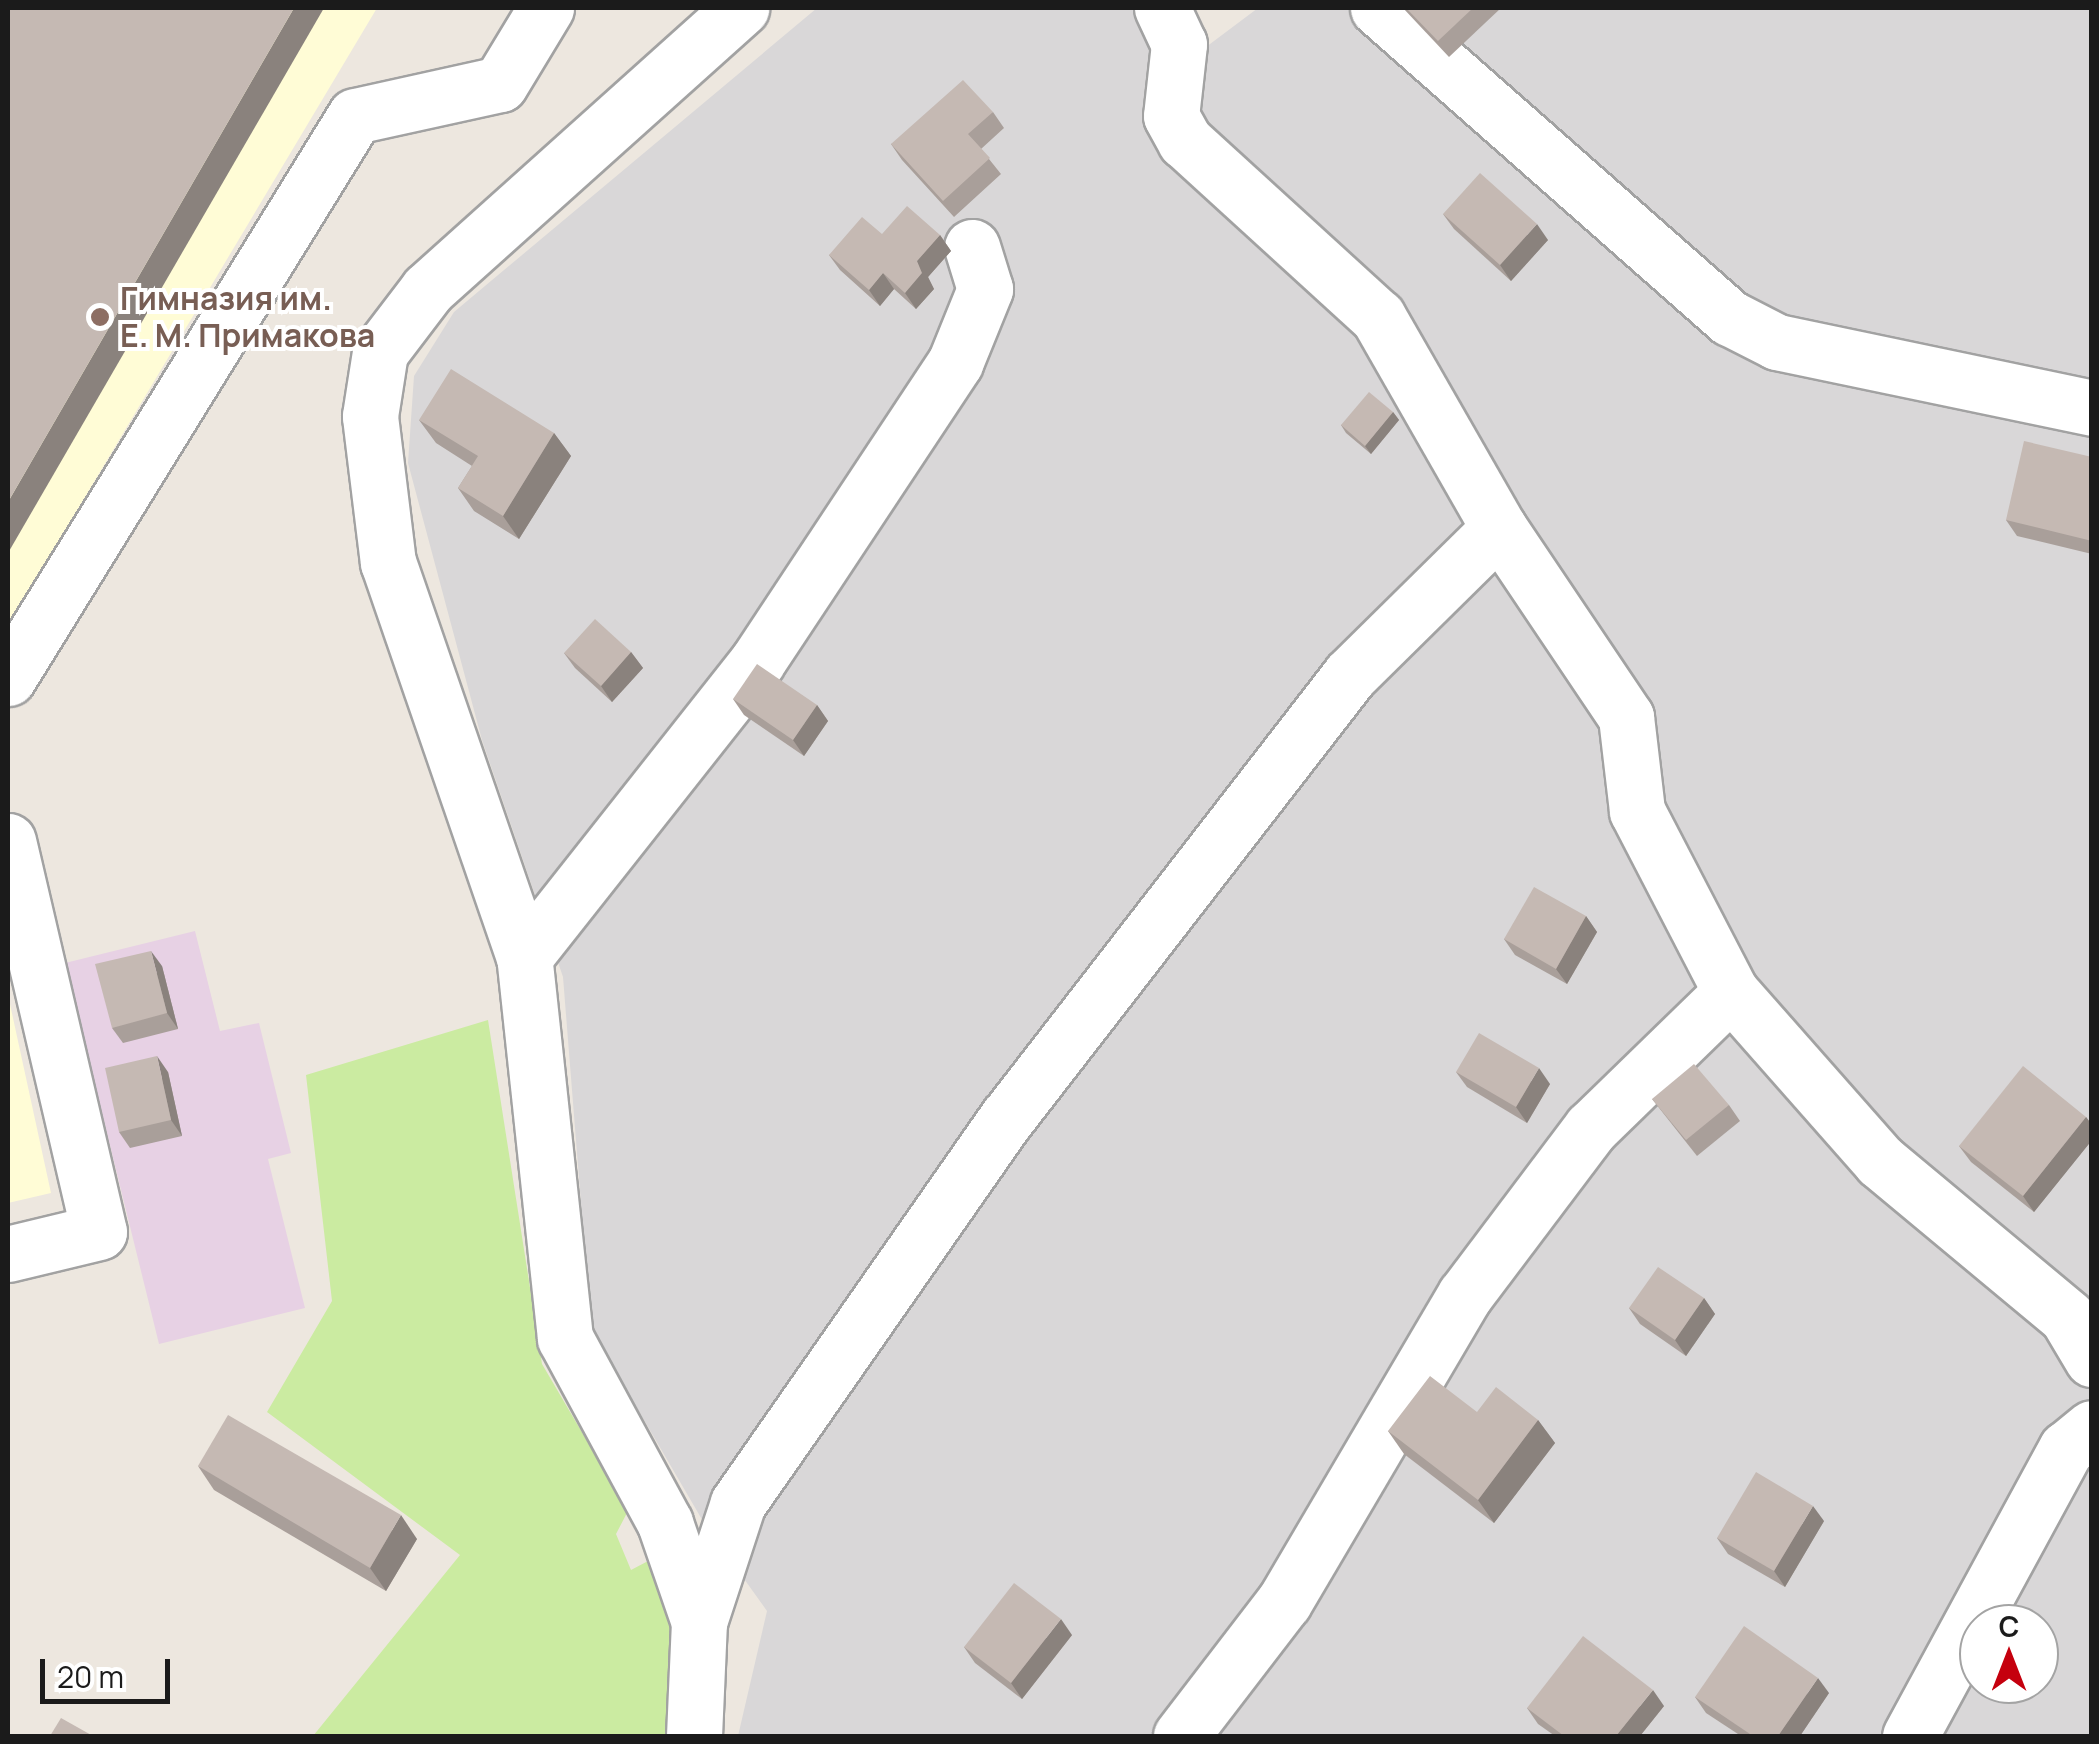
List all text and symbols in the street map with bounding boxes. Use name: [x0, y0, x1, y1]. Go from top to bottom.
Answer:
place label: Гимназия им. Е. М. Примакова: [120, 280, 375, 355]
marker: Гимназия им. Е. М. Примакова: [89, 306, 111, 328]
north arrow: [1959, 1604, 2059, 1704]
text: С: [1999, 1607, 2019, 1645]
scale bar: [45, 1639, 175, 1701]
text: 20 m: [57, 1656, 124, 1697]

